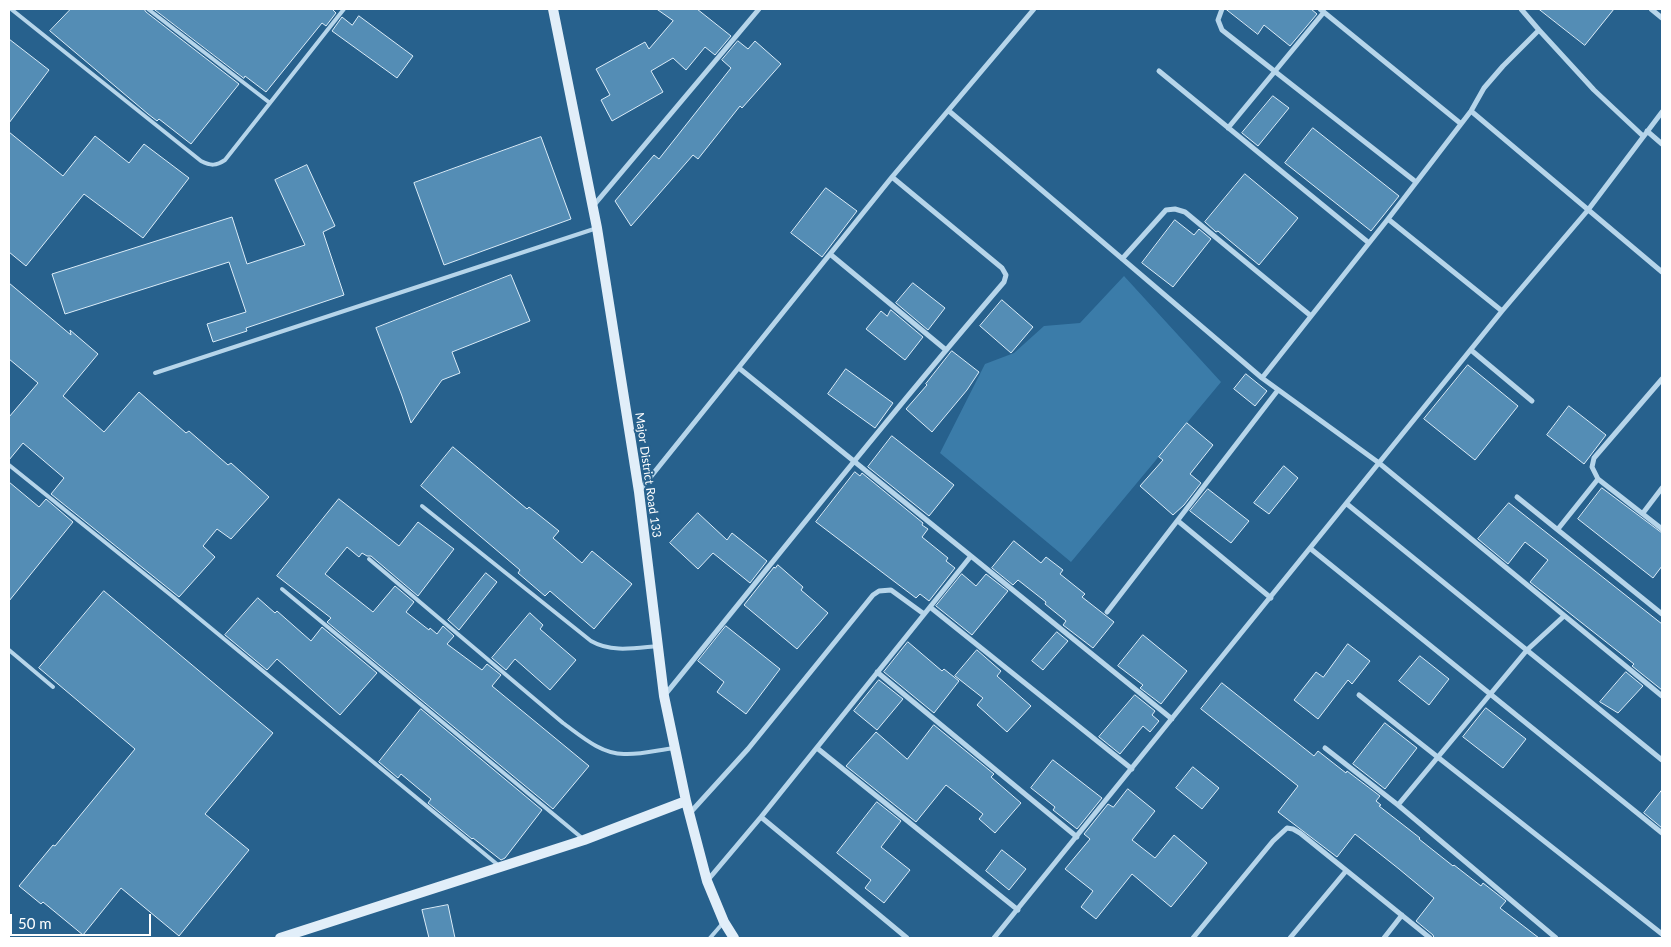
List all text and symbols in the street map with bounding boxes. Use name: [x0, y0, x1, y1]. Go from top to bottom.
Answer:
street label: Major District Road 133: [632, 411, 664, 539]
scale bar: [12, 904, 154, 936]
text: 50 m: [18, 914, 52, 932]

